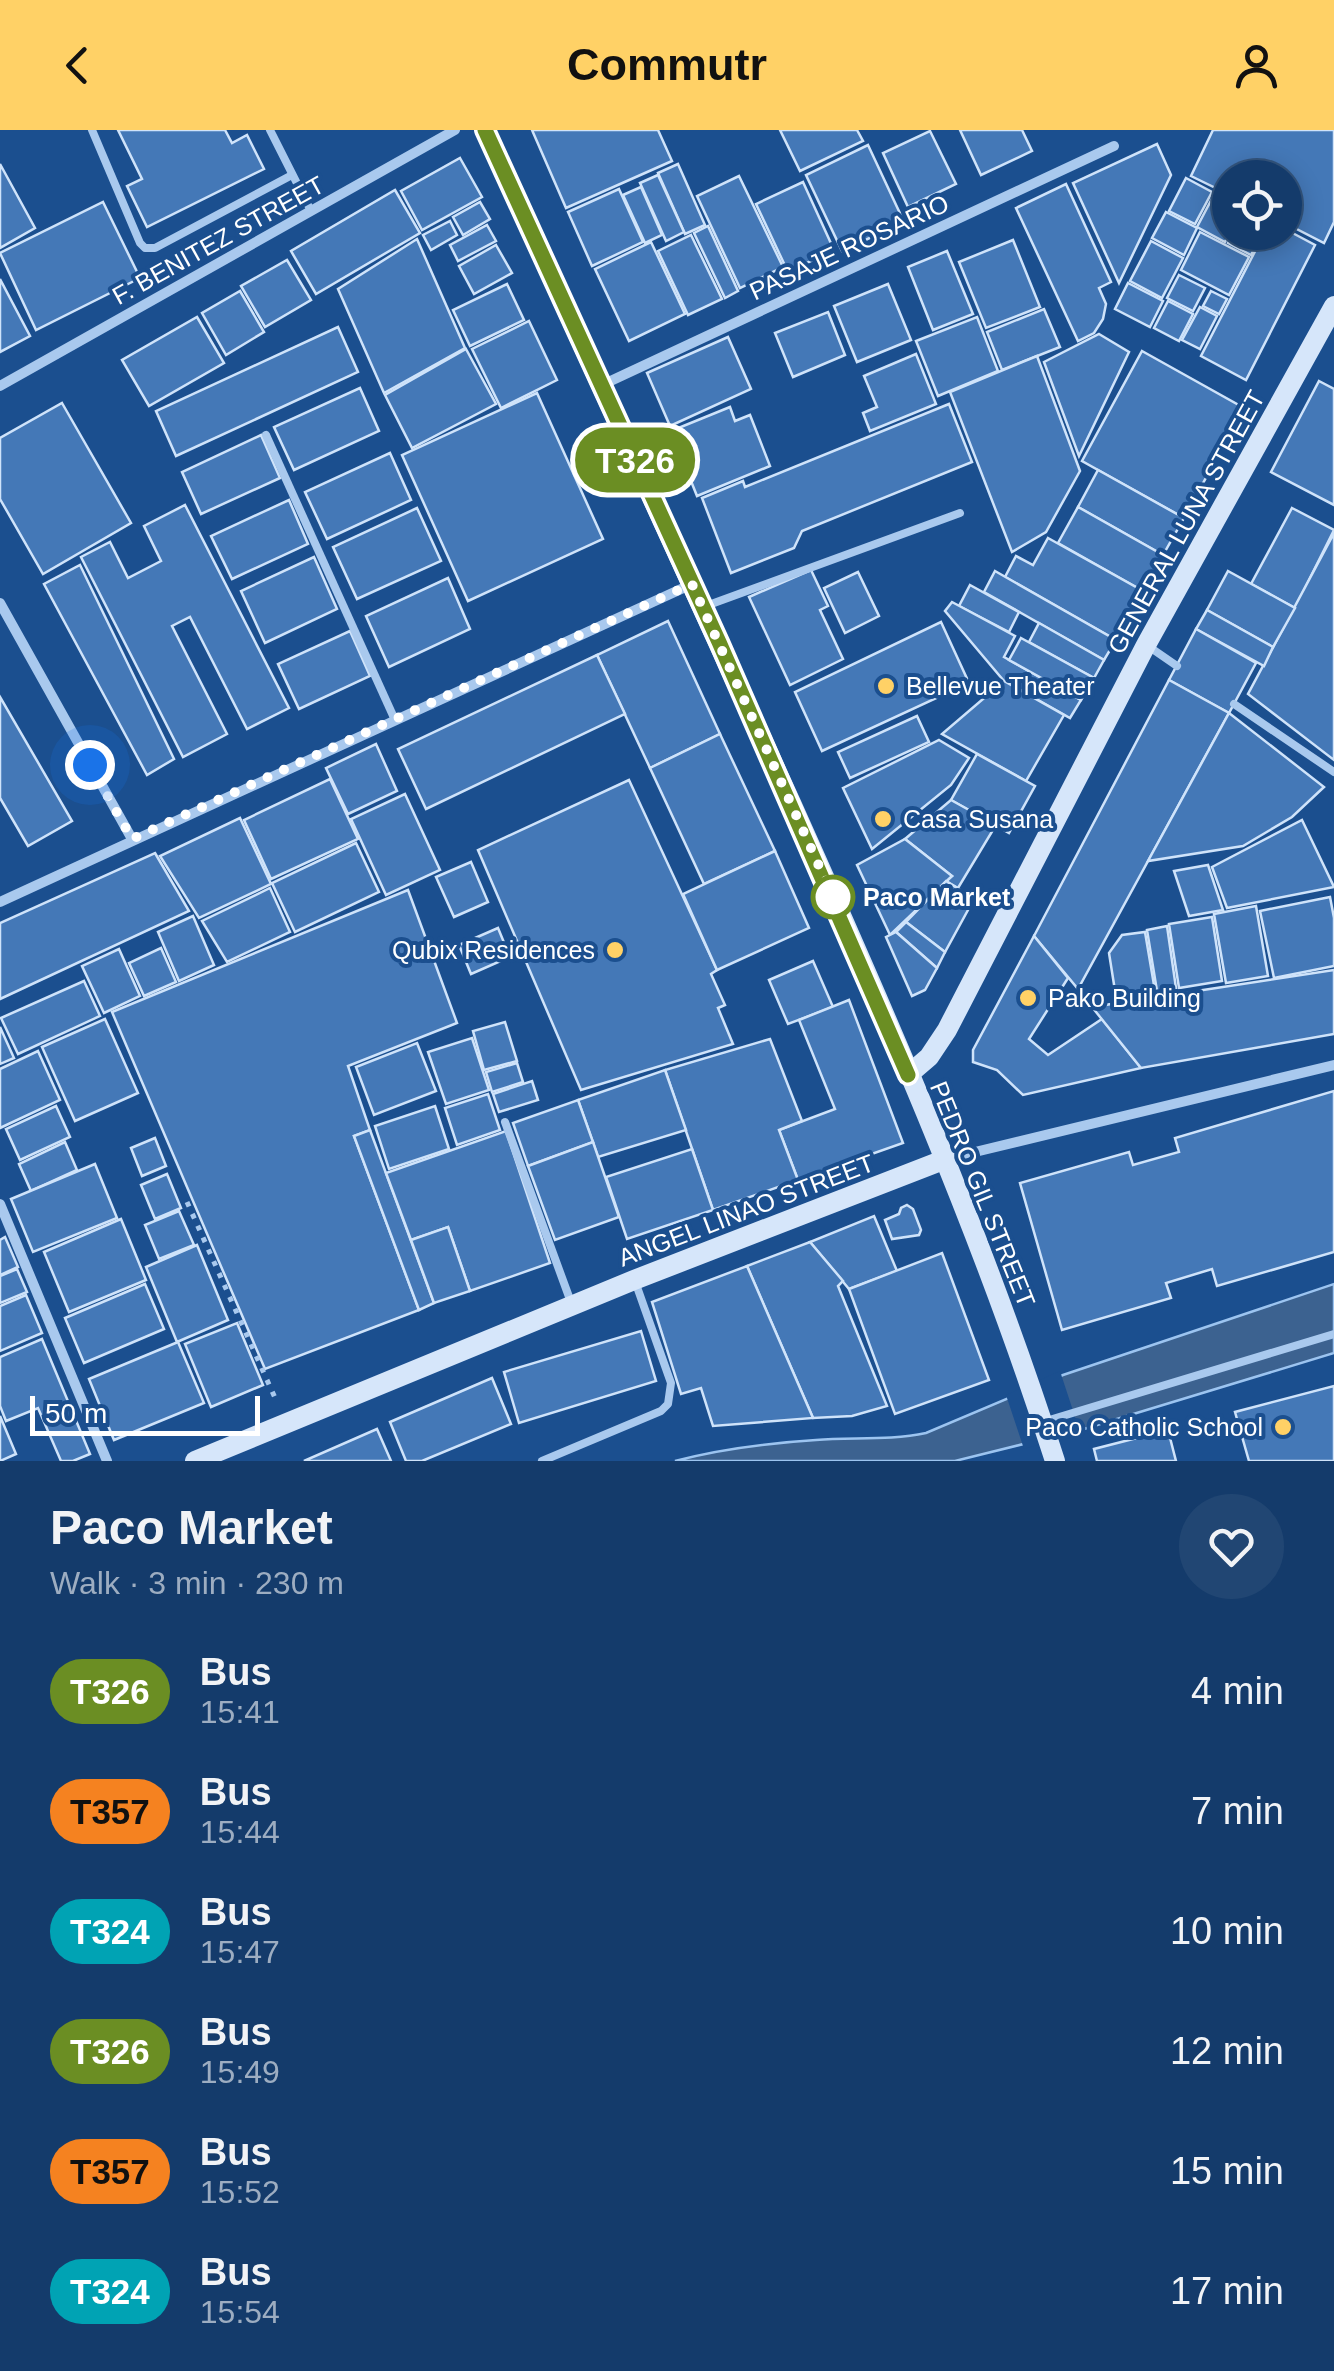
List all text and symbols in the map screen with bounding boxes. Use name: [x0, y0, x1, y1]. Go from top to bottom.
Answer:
icon: back: [50, 38, 105, 93]
icon: person: [1229, 38, 1284, 93]
text: Commutr: [567, 39, 767, 90]
map controls: [1212, 160, 1302, 250]
button: locate: [1212, 160, 1302, 250]
street label: F. BENITEZ STREET: [107, 170, 329, 310]
street label: PASAJE ROSARIO: [745, 189, 953, 305]
street label: GENERAL LUNA STREET: [1102, 386, 1270, 658]
line badge: T326: [565, 428, 705, 492]
text: T326: [595, 441, 675, 480]
place label: Bellevue Theater: [906, 672, 1095, 700]
marker: Bellevue Theater: [875, 675, 897, 697]
your location: [65, 740, 115, 790]
place label: Casa Susana: [903, 805, 1053, 833]
marker: Casa Susana: [872, 808, 894, 830]
marker: Paco Market: [812, 876, 854, 918]
place label: Paco Market: [863, 883, 1011, 911]
place label: Qubix Residences: [392, 936, 595, 964]
marker: Qubix Residences: [604, 939, 626, 961]
place label: Pako Building: [1048, 984, 1201, 1012]
marker: Pako Building: [1017, 987, 1039, 1009]
street label: PEDRO GIL STREET: [925, 1077, 1041, 1311]
street label: ANGEL LINAO STREET: [614, 1148, 878, 1272]
scale bar: [30, 1391, 260, 1436]
text: 50 m: [45, 1398, 107, 1429]
place label: Paco Catholic School: [1025, 1413, 1263, 1441]
marker: Paco Catholic School: [1272, 1416, 1294, 1438]
button: heart: [1179, 1494, 1284, 1599]
text: Paco Market: [50, 1501, 333, 1554]
text: Walk · 3 min · 230 m: [50, 1565, 344, 1601]
text: Bus: [200, 1651, 272, 1693]
text: 4 min: [1191, 1670, 1284, 1712]
text: T326: [70, 1672, 150, 1711]
text: 15:41: [200, 1694, 280, 1730]
text: Bus: [200, 1771, 272, 1813]
text: 7 min: [1191, 1790, 1284, 1832]
text: T357: [70, 1792, 150, 1831]
text: 15:44: [200, 1814, 280, 1850]
text: Bus: [200, 1891, 272, 1933]
text: 10 min: [1170, 1910, 1284, 1952]
text: T324: [70, 1912, 150, 1951]
text: 15:47: [200, 1934, 280, 1970]
text: Bus: [200, 2011, 272, 2053]
text: 12 min: [1170, 2030, 1284, 2072]
text: T326: [70, 2032, 150, 2071]
text: 15:49: [200, 2054, 280, 2090]
text: Bus: [200, 2131, 272, 2173]
text: 15 min: [1170, 2150, 1284, 2192]
text: T357: [70, 2152, 150, 2191]
text: 15:52: [200, 2174, 280, 2210]
text: Bus: [200, 2251, 272, 2293]
text: 17 min: [1170, 2270, 1284, 2312]
text: T324: [70, 2272, 150, 2311]
text: 15:54: [200, 2294, 280, 2330]

